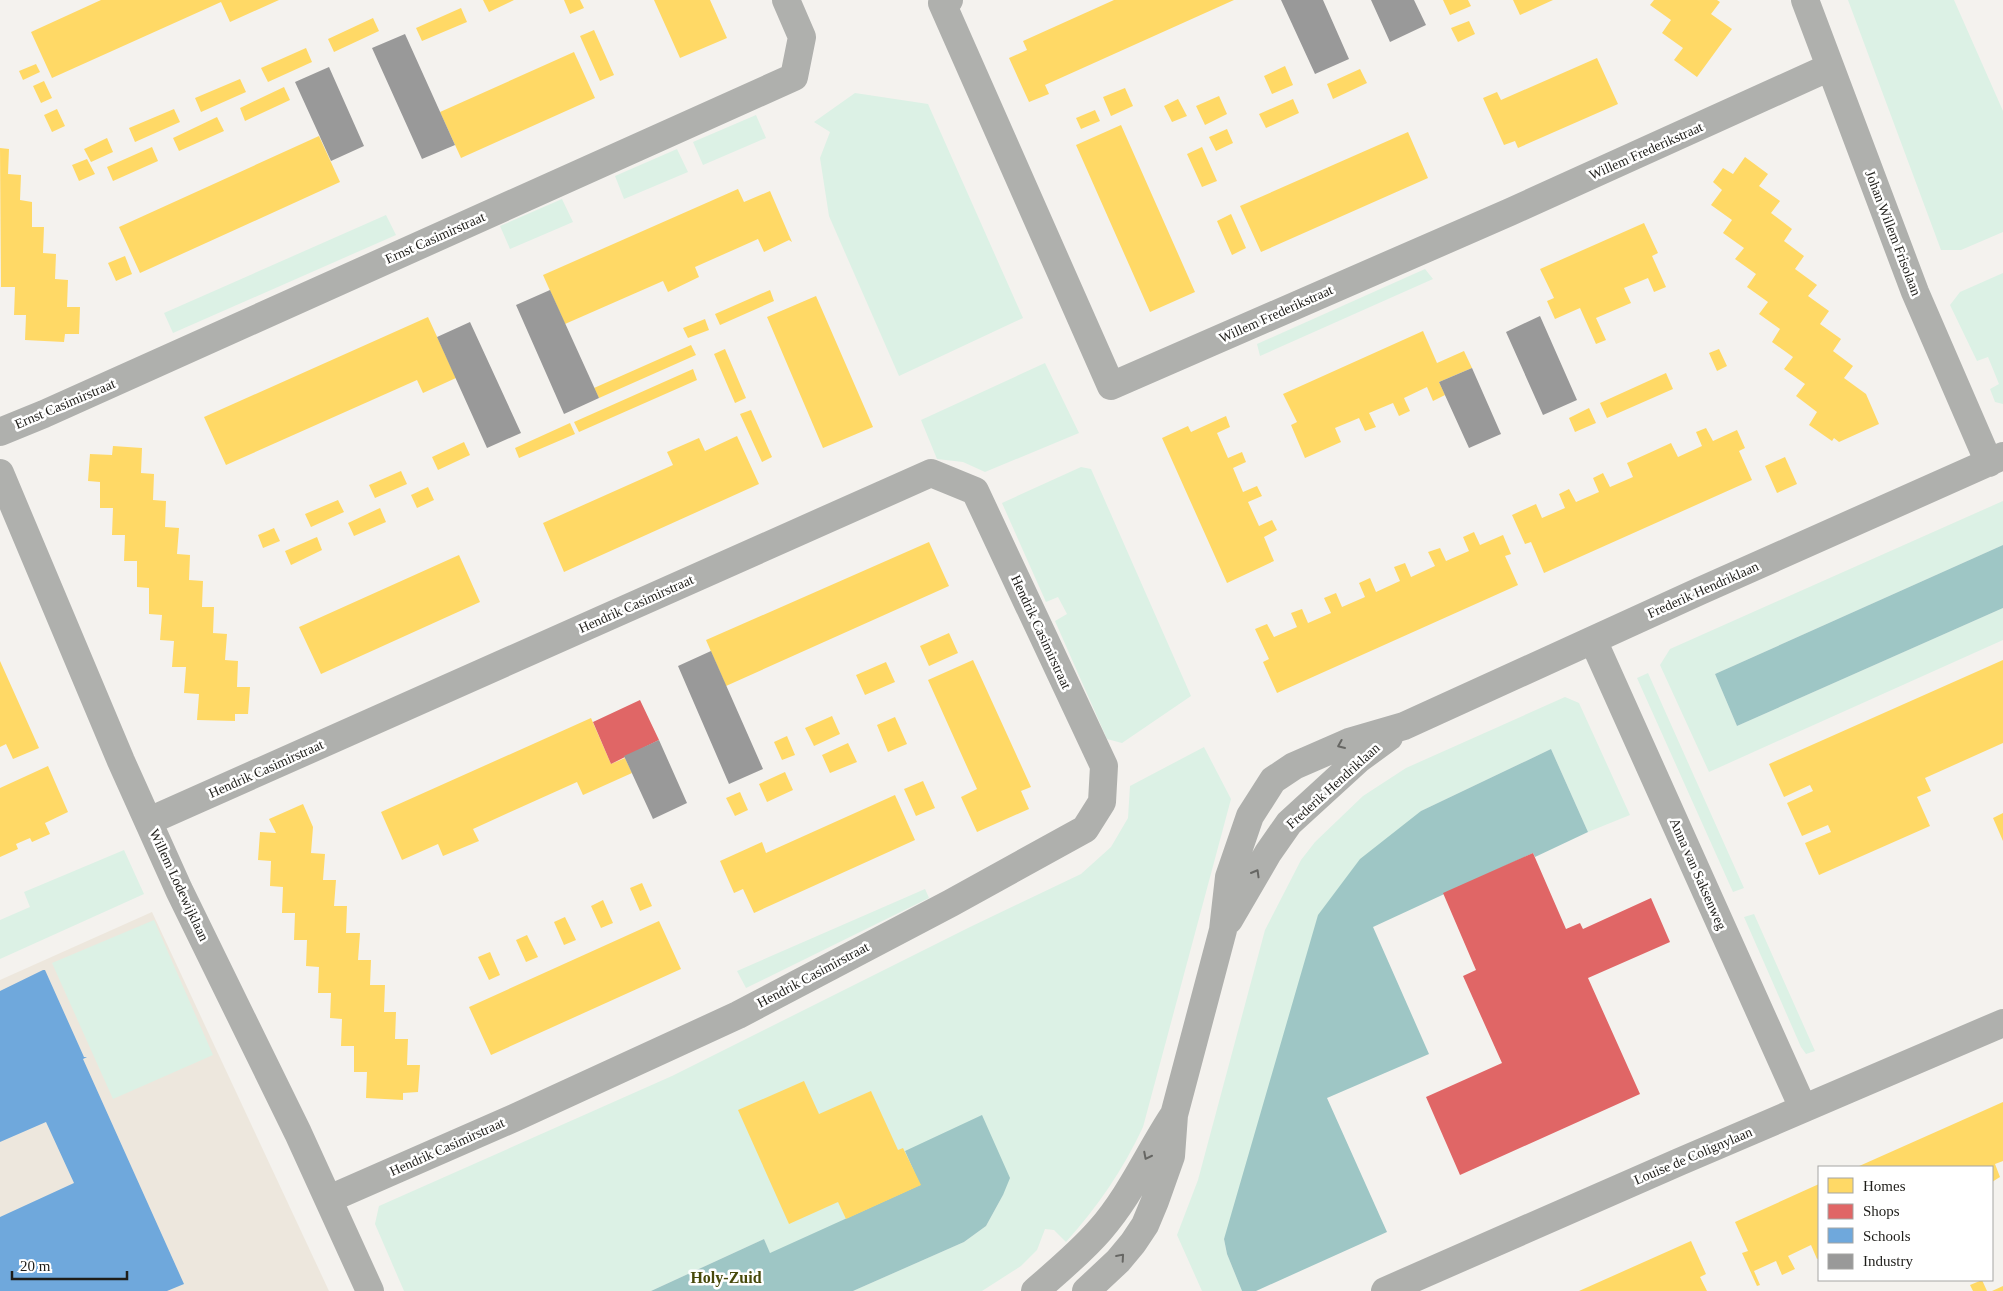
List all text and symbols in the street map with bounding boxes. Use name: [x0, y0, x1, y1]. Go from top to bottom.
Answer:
street label: Willem Frederikstraat: [1587, 119, 1705, 183]
street label: Johan Willem Frisolaan: [1862, 168, 1924, 298]
street label: Ernst Casimirstraat: [383, 209, 487, 267]
street label: Willem Frederikstraat: [1217, 282, 1335, 346]
street label: Ernst Casimirstraat: [12, 376, 118, 432]
street label: Frederik Hendriklaan: [1645, 559, 1761, 621]
street label: Hendrik Casimirstraat: [576, 572, 696, 636]
street label: Hendrik Casimirstraat: [1008, 573, 1074, 691]
street label: Hendrik Casimirstraat: [206, 737, 326, 801]
one-way arrow: [1337, 739, 1346, 750]
street label: Frederik Hendriklaan: [1283, 740, 1383, 832]
street label: Anna van Saksenweg: [1667, 816, 1729, 932]
street label: Willem Lodewijklaan: [146, 827, 212, 943]
one-way arrow: [1250, 869, 1260, 878]
street label: Hendrik Casimirstraat: [755, 939, 871, 1011]
street label: Hendrik Casimirstraat: [387, 1115, 507, 1179]
street label: Louise de Colignylaan: [1632, 1124, 1754, 1188]
one-way arrow: [1143, 1151, 1153, 1160]
legend: [1818, 1166, 1993, 1281]
text: Homes: [1863, 1178, 1906, 1194]
text: Shops: [1863, 1203, 1900, 1219]
text: Schools: [1863, 1228, 1911, 1244]
scale bar: [12, 1248, 128, 1280]
text: Industry: [1863, 1253, 1913, 1269]
one-way arrow: [1116, 1254, 1125, 1263]
text: 20 m: [20, 1258, 51, 1274]
district label: Holy-Zuid: [690, 1269, 762, 1287]

